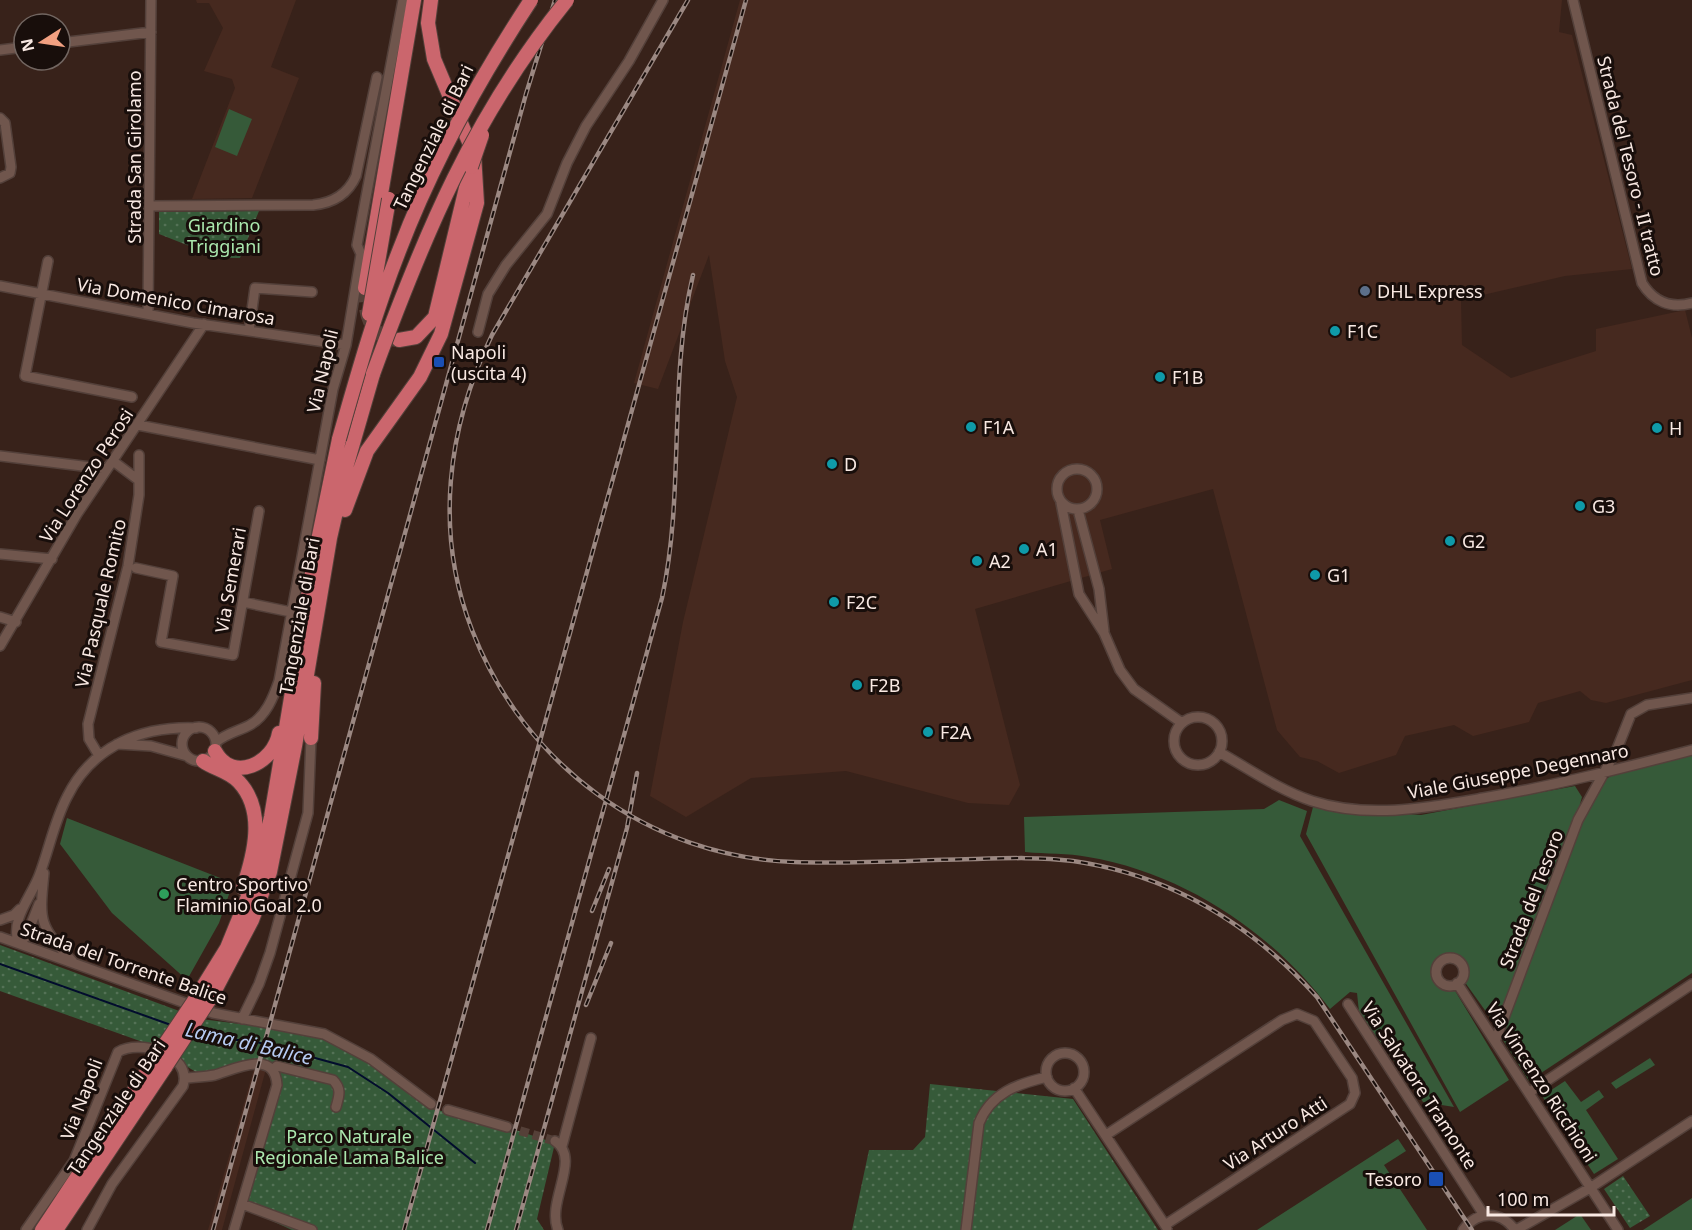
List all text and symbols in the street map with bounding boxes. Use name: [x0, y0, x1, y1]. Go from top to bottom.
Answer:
north arrow: [12, 12, 72, 72]
text: N: [15, 36, 39, 54]
street label: Strada del Tesoro - II tratto: [1592, 53, 1670, 279]
street label: Tangenziale di Bari: [387, 60, 479, 214]
street label: Strada San Girolamo: [122, 70, 146, 244]
park label: Giardino Triggiani: [187, 213, 261, 258]
street label: Via Domenico Cimarosa: [75, 272, 277, 330]
place label: DHL Express: [1377, 279, 1483, 303]
marker: DHL Express: [1358, 284, 1372, 298]
place label: F1C: [1347, 319, 1378, 343]
marker: F1C: [1328, 324, 1342, 338]
street label: Via Napoli: [301, 327, 343, 415]
place label: Napoli (uscita 4): [451, 340, 526, 385]
marker: Napoli (uscita 4): [432, 355, 446, 369]
place label: F1B: [1172, 365, 1203, 389]
marker: F1B: [1153, 370, 1167, 384]
street label: Via Lorenzo Perosi: [34, 403, 138, 547]
place label: F1A: [983, 415, 1015, 439]
place label: H: [1669, 416, 1682, 440]
marker: F1A: [964, 420, 978, 434]
marker: H: [1650, 421, 1664, 435]
place label: D: [844, 452, 857, 476]
marker: D: [825, 457, 839, 471]
place label: G3: [1592, 494, 1615, 518]
marker: G3: [1573, 499, 1587, 513]
street label: Via Pasquale Romito: [69, 516, 131, 690]
street label: Via Semerari: [209, 525, 251, 635]
place label: G2: [1462, 529, 1485, 553]
marker: G2: [1443, 534, 1457, 548]
street label: Tangenziale di Bari: [273, 536, 325, 696]
place label: A1: [1036, 537, 1058, 561]
marker: A1: [1017, 542, 1031, 556]
place label: A2: [989, 549, 1011, 573]
marker: A2: [970, 554, 984, 568]
place label: G1: [1327, 563, 1350, 587]
marker: G1: [1308, 568, 1322, 582]
place label: F2C: [846, 590, 877, 614]
marker: F2C: [827, 595, 841, 609]
place label: F2B: [869, 673, 900, 697]
marker: F2B: [850, 678, 864, 692]
place label: F2A: [940, 720, 972, 744]
marker: F2A: [921, 725, 935, 739]
street label: Viale Giuseppe Degennaro: [1406, 738, 1630, 804]
street label: Strada del Tesoro: [1494, 826, 1568, 972]
place label: Centro Sportivo Flaminio Goal 2.0: [176, 872, 322, 917]
marker: Centro Sportivo Flaminio Goal 2.0: [157, 887, 171, 901]
street label: Strada del Torrente Balice: [18, 916, 230, 1010]
street label: Via Salvatore Tramonte: [1357, 997, 1483, 1173]
street label: Via Vincenzo Ricchioni: [1481, 997, 1603, 1167]
water label: Lama di Balice: [183, 1015, 315, 1071]
street label: Tangenziale di Bari: [62, 1034, 170, 1180]
street label: Via Napoli: [55, 1055, 107, 1143]
street label: Via Arturo Atti: [1219, 1091, 1331, 1175]
park label: Parco Naturale Regionale Lama Balice: [254, 1124, 444, 1169]
place label: Tesoro: [1366, 1167, 1422, 1191]
marker: Tesoro: [1427, 1170, 1445, 1188]
scale bar: [1488, 1179, 1614, 1217]
text: 100 m: [1497, 1187, 1549, 1211]

